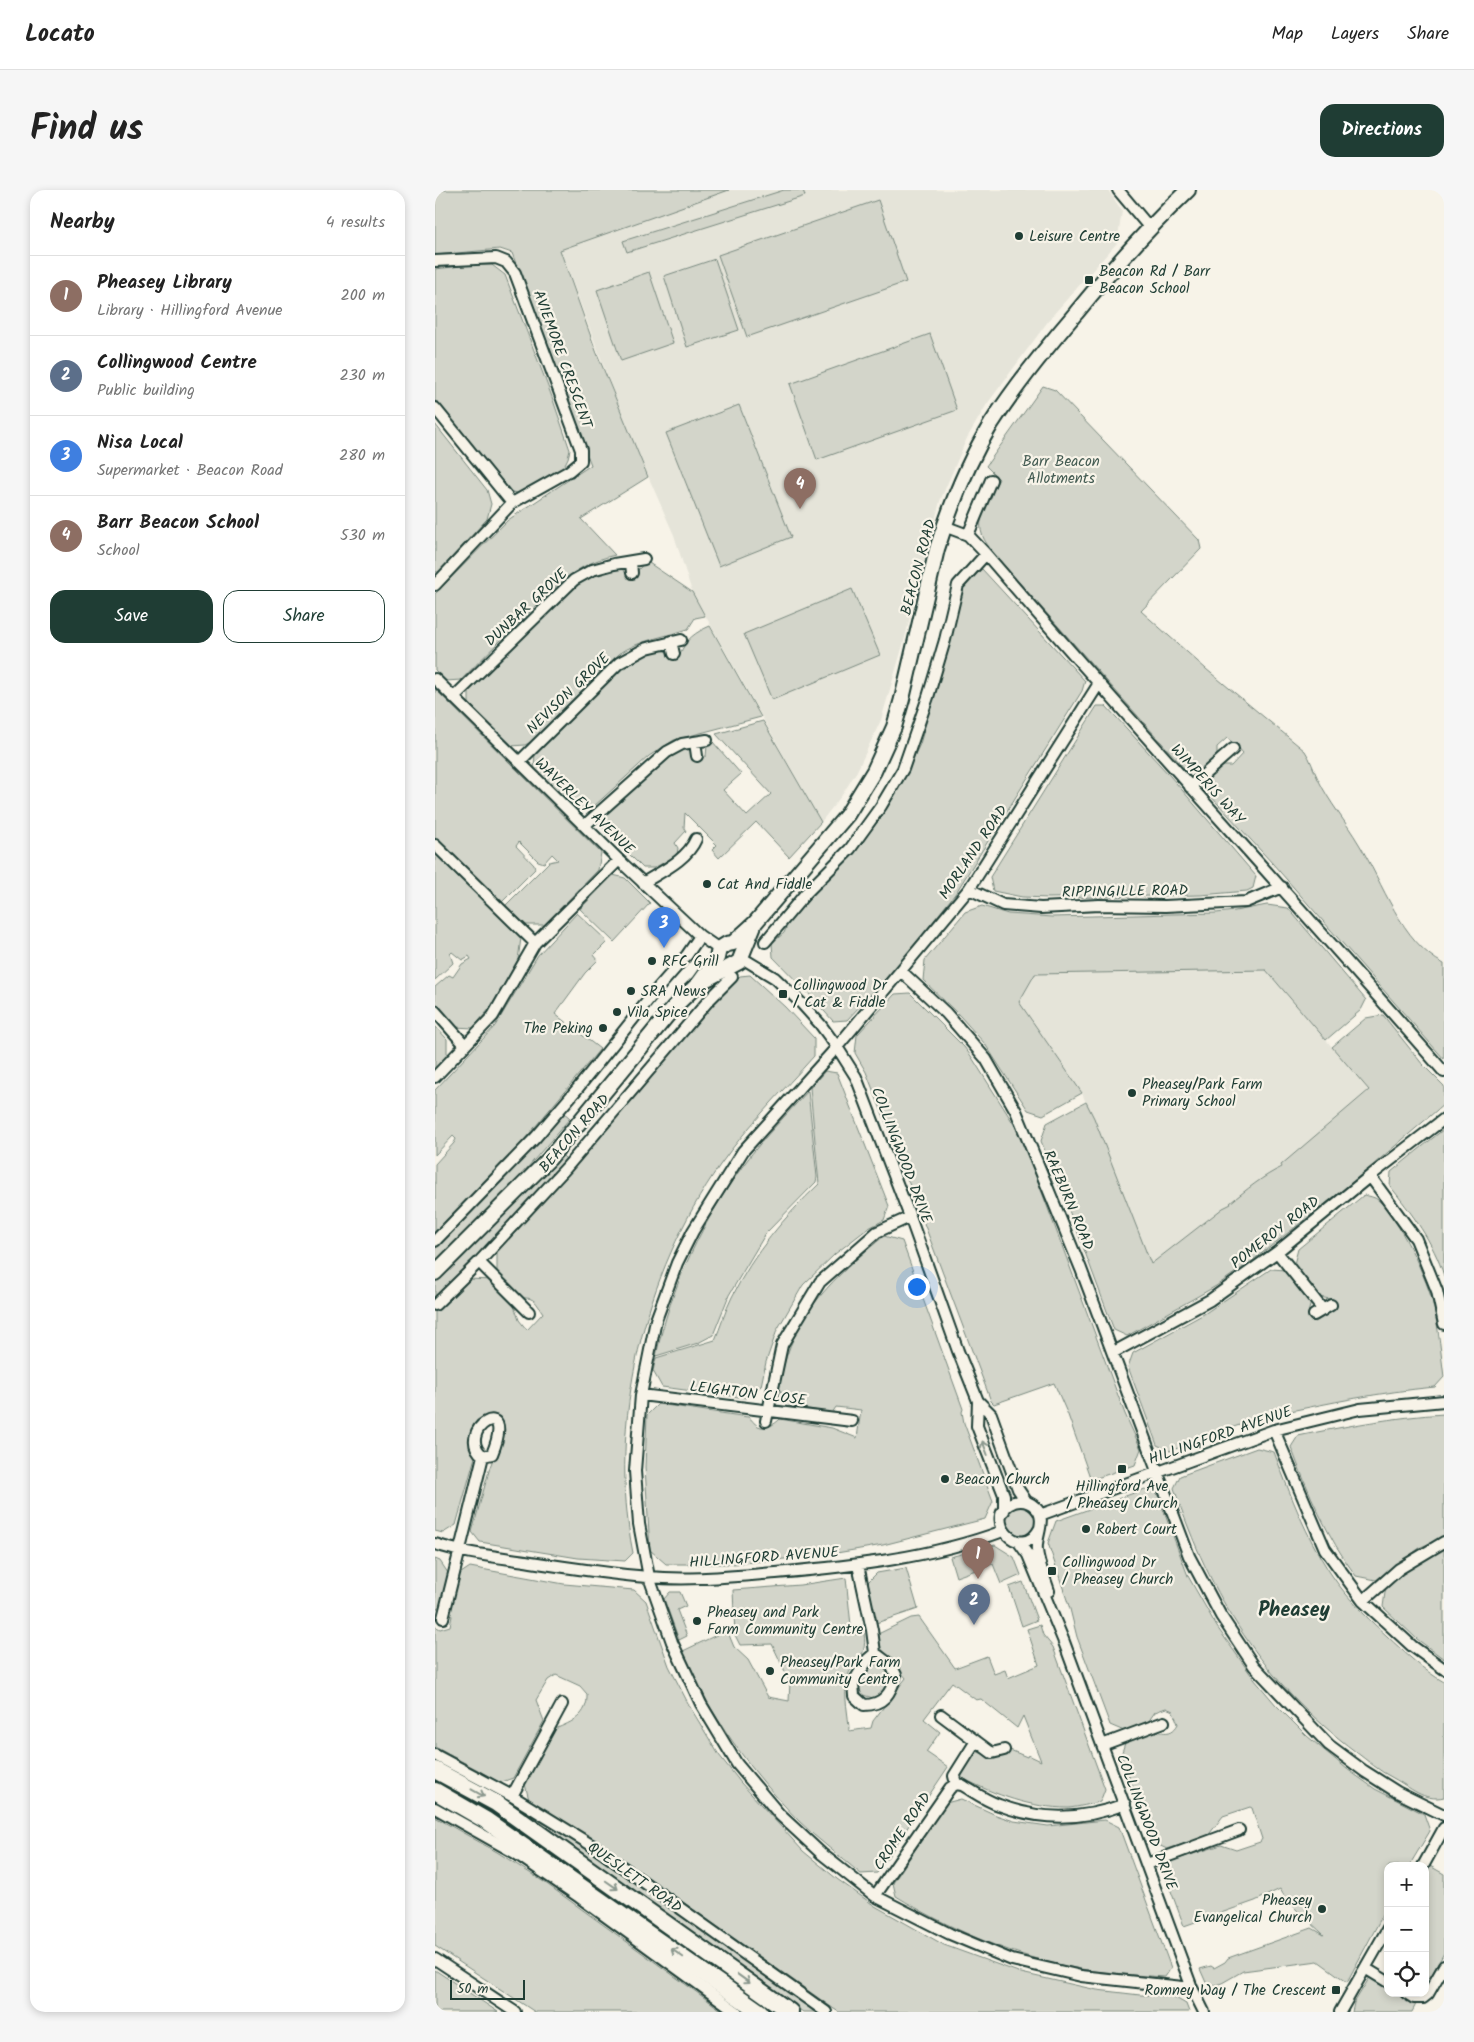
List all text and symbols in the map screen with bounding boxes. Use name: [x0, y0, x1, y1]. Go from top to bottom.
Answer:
text: Locato: [25, 15, 95, 54]
text: Map: [1272, 20, 1303, 49]
text: Layers: [1331, 20, 1379, 49]
text: Share: [1407, 20, 1449, 49]
text: Find us: [30, 102, 143, 158]
button: Directions: [1320, 104, 1444, 157]
text: Nearby: [50, 206, 115, 239]
text: 4 results: [326, 210, 385, 235]
place label: Leisure Centre: [1029, 225, 1120, 249]
marker: Leisure Centre: [1013, 230, 1025, 242]
place label: Beacon Rd / Barr Beacon School: [1099, 260, 1211, 301]
text: Pheasey Library: [97, 268, 232, 298]
marker: Beacon Rd / Barr Beacon School: [1083, 274, 1095, 286]
text: 1: [64, 283, 68, 308]
text: 200 m: [341, 283, 385, 308]
street label: AVIEMORE CRESCENT: [526, 287, 599, 434]
text: Library · Hillingford Avenue: [97, 298, 283, 323]
text: Collingwood Centre: [97, 348, 257, 378]
text: 2: [61, 363, 71, 388]
text: 230 m: [339, 363, 385, 388]
text: Public building: [97, 378, 195, 403]
text: Nisa Local: [97, 428, 183, 458]
text: 3: [62, 443, 70, 468]
text: 280 m: [339, 443, 385, 468]
park label: Barr Beacon Allotments: [1022, 450, 1100, 491]
text: Supermarket · Beacon Road: [97, 458, 283, 483]
pin: 4: [784, 468, 816, 509]
text: Barr Beacon School: [97, 508, 259, 538]
street label: BEACON ROAD: [895, 516, 943, 618]
text: 4: [62, 523, 70, 548]
text: 530 m: [340, 523, 385, 548]
text: School: [97, 538, 140, 563]
street label: DUNBAR GROVE: [480, 562, 575, 653]
button: Save: [50, 590, 213, 643]
button: Share: [223, 590, 385, 643]
street label: NEVISON GROVE: [521, 646, 617, 740]
street label: WIMPERIS WAY: [1164, 739, 1251, 832]
street label: WAVERLEY AVENUE: [529, 752, 641, 862]
street label: MORLAND ROAD: [933, 800, 1015, 905]
place label: Cat And Fiddle: [717, 873, 813, 897]
marker: Cat And Fiddle: [701, 878, 713, 890]
street label: RIPPINGILLE ROAD: [1062, 879, 1189, 905]
pin: 3: [648, 907, 680, 948]
place label: RFC Grill: [662, 950, 719, 974]
marker: RFC Grill: [646, 955, 658, 967]
place label: Collingwood Dr / Cat & Fiddle: [793, 974, 888, 1015]
place label: SRA News: [641, 980, 707, 1004]
marker: SRA News: [625, 985, 637, 997]
marker: Collingwood Dr / Cat & Fiddle: [777, 988, 789, 1000]
place label: Vila Spice: [627, 1001, 688, 1025]
marker: Vila Spice: [611, 1006, 623, 1018]
place label: The Peking: [524, 1017, 593, 1041]
marker: The Peking: [597, 1022, 609, 1034]
place label: Pheasey/Park Farm Primary School: [1142, 1073, 1262, 1114]
street label: COLLINGWOOD DRIVE: [864, 1084, 939, 1228]
marker: Pheasey/Park Farm Primary School: [1126, 1087, 1138, 1099]
street label: BEACON ROAD: [533, 1088, 616, 1179]
street label: RAEBURN ROAD: [1036, 1147, 1100, 1255]
street label: POMEROY ROAD: [1226, 1190, 1326, 1275]
your location: [904, 1274, 930, 1300]
street label: LEIGHTON CLOSE: [688, 1375, 809, 1413]
street label: HILLINGFORD AVENUE: [1145, 1400, 1296, 1472]
one-way arrow: [980, 1441, 990, 1456]
marker: Hillingford Ave / Pheasey Church: [1116, 1463, 1128, 1475]
place label: Beacon Church: [955, 1468, 1050, 1492]
marker: Beacon Church: [939, 1473, 951, 1485]
place label: Hillingford Ave / Pheasey Church: [1066, 1475, 1178, 1516]
place label: Robert Court: [1096, 1518, 1177, 1542]
marker: Robert Court: [1080, 1523, 1092, 1535]
pin: 1: [962, 1538, 994, 1579]
street label: HILLINGFORD AVENUE: [688, 1541, 841, 1575]
place label: Collingwood Dr / Pheasey Church: [1062, 1551, 1173, 1592]
marker: Collingwood Dr / Pheasey Church: [1046, 1565, 1058, 1577]
pin: 2: [958, 1584, 990, 1625]
district label: Pheasey: [1258, 1595, 1330, 1627]
place label: Pheasey and Park Farm Community Centre: [707, 1601, 864, 1642]
marker: Pheasey and Park Farm Community Centre: [691, 1615, 703, 1627]
place label: Pheasey/Park Farm Community Centre: [780, 1651, 900, 1692]
marker: Pheasey/Park Farm Community Centre: [764, 1665, 776, 1677]
street label: COLLINGWOOD DRIVE: [1109, 1751, 1184, 1895]
street label: CROME ROAD: [868, 1787, 938, 1876]
one-way arrow: [470, 1789, 484, 1799]
street label: QUESLETT ROAD: [582, 1836, 687, 1920]
map controls: [1384, 1862, 1429, 1997]
button: +: [1384, 1862, 1429, 1907]
one-way arrow: [605, 1880, 619, 1890]
place label: Pheasey Evangelical Church: [1193, 1889, 1313, 1930]
marker: Pheasey Evangelical Church: [1316, 1903, 1328, 1915]
button: −: [1384, 1907, 1429, 1952]
one-way arrow: [671, 1948, 685, 1958]
button: locate: [1384, 1952, 1429, 1997]
one-way arrow: [737, 1974, 751, 1984]
scale bar: [450, 1977, 525, 2000]
text: 50 m: [457, 1978, 488, 2000]
place label: Romney Way / The Crescent: [1144, 1979, 1326, 2003]
marker: Romney Way / The Crescent: [1330, 1984, 1342, 1996]

